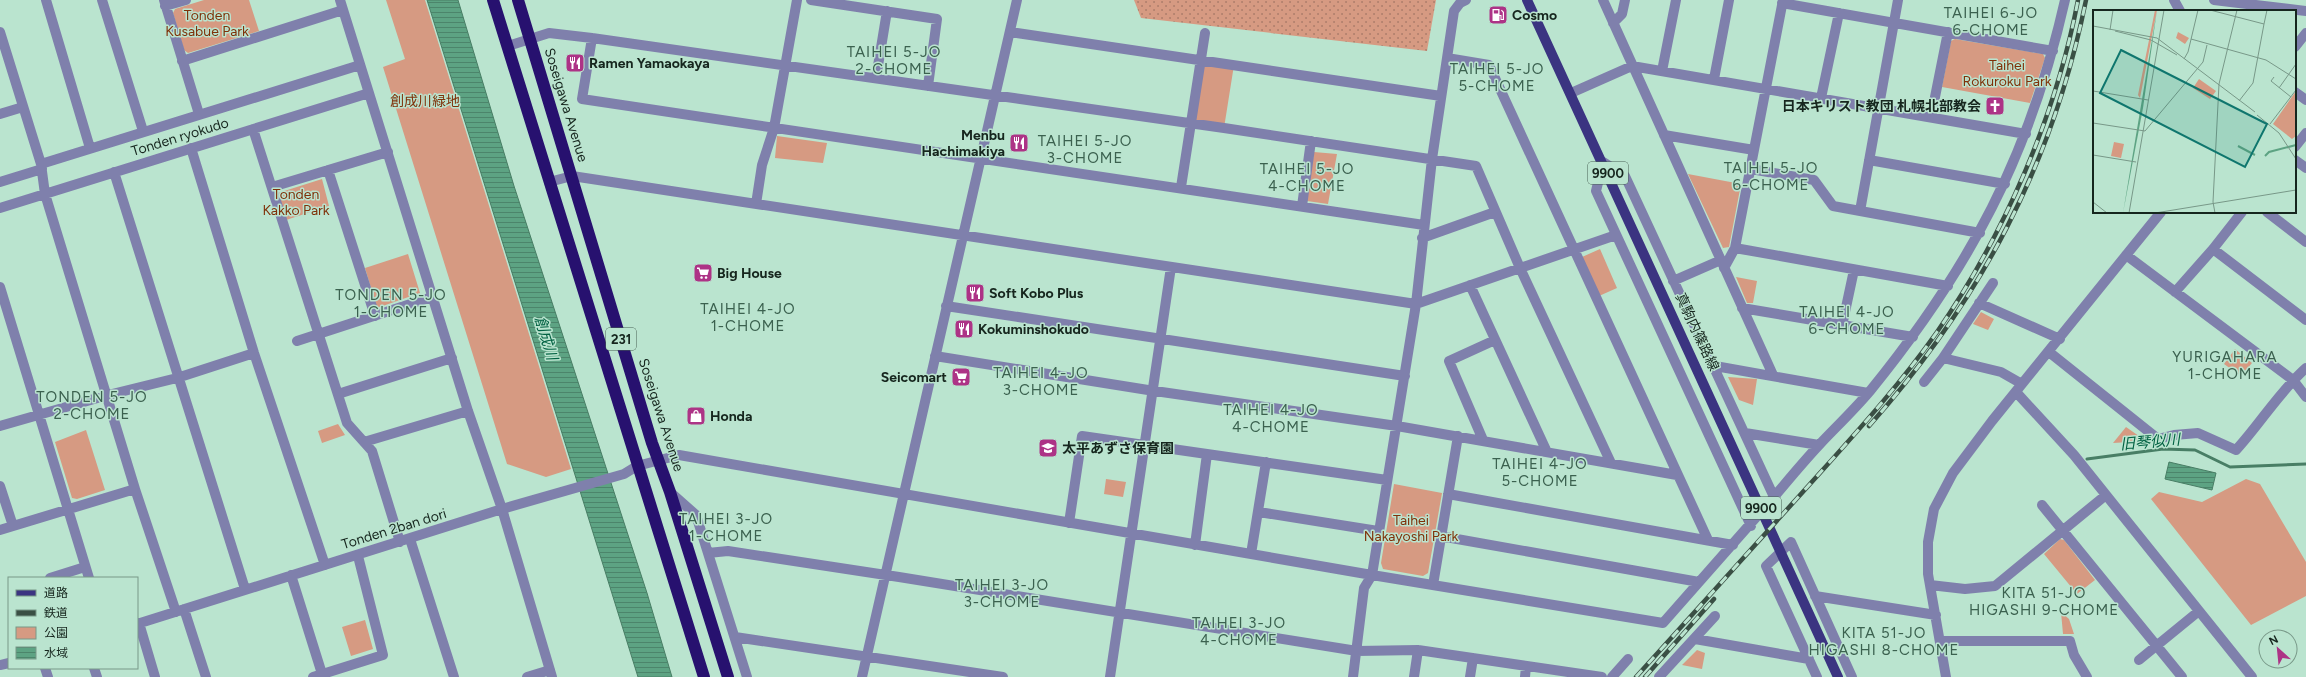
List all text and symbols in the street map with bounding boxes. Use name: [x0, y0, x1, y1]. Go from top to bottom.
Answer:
fuel station icon: Cosmo: [1487, 4, 1509, 26]
district label: TAIHEI 6-JO 6-CHOME: [1944, 4, 2038, 39]
park label: Tonden Kusabue Park: [165, 7, 249, 40]
place label: Cosmo: [1512, 7, 1557, 24]
inset map: [2093, 10, 2296, 213]
district label: TAIHEI 5-JO 2-CHOME: [847, 43, 941, 78]
street label: Soseigawa Avenue: [541, 46, 592, 164]
restaurant icon: Ramen Yamaokaya: [564, 52, 586, 74]
place label: Ramen Yamaokaya: [589, 55, 710, 72]
park label: Taihei Rokuroku Park: [1962, 57, 2052, 90]
district label: TAIHEI 5-JO 5-CHOME: [1450, 60, 1544, 95]
park label: 創成川緑地: [390, 93, 460, 110]
church icon: 日本キリスト教団 札幌北部教会: [1984, 95, 2006, 117]
place label: 日本キリスト教団 札幌北部教会: [1782, 98, 1981, 115]
street label: Tonden ryokudo: [129, 114, 231, 160]
place label: Menbu Hachimakiya: [922, 127, 1005, 160]
restaurant icon: Menbu Hachimakiya: [1008, 132, 1030, 154]
district label: TAIHEI 5-JO 3-CHOME: [1038, 132, 1132, 167]
district label: TAIHEI 5-JO 6-CHOME: [1724, 159, 1818, 194]
district label: TAIHEI 5-JO 4-CHOME: [1260, 160, 1354, 195]
road number: 9900: [1588, 162, 1628, 184]
park label: Tonden Kakko Park: [262, 186, 330, 219]
supermarket icon: Big House: [692, 262, 714, 284]
place label: Big House: [717, 265, 782, 282]
restaurant icon: Soft Kobo Plus: [964, 282, 986, 304]
place label: Soft Kobo Plus: [989, 285, 1084, 302]
district label: TONDEN 5-JO 1-CHOME: [335, 286, 447, 321]
street label: 真駒内篠路線: [1672, 290, 1722, 374]
district label: TAIHEI 4-JO 1-CHOME: [700, 300, 796, 335]
district label: TAIHEI 4-JO 6-CHOME: [1799, 303, 1895, 338]
water label: 創成川: [531, 314, 562, 364]
restaurant icon: Kokuminshokudo: [953, 318, 975, 340]
place label: Kokuminshokudo: [978, 321, 1089, 338]
road number: 231: [606, 328, 636, 350]
district label: YURIGAHARA 1-CHOME: [2172, 348, 2278, 383]
street label: Soseigawa Avenue: [635, 356, 687, 474]
district label: TAIHEI 4-JO 3-CHOME: [993, 364, 1089, 399]
supermarket icon: Seicomart: [950, 366, 972, 388]
place label: Seicomart: [881, 369, 947, 386]
district label: TONDEN 5-JO 2-CHOME: [36, 388, 148, 423]
district label: TAIHEI 4-JO 4-CHOME: [1223, 401, 1319, 436]
shop icon: Honda: [685, 405, 707, 427]
place label: Honda: [710, 408, 752, 425]
water label: 旧琴似川: [2119, 430, 2183, 454]
school or university icon: 太平あずさ保育園: [1037, 437, 1059, 459]
place label: 太平あずさ保育園: [1062, 440, 1174, 457]
district label: TAIHEI 4-JO 5-CHOME: [1492, 455, 1588, 490]
road number: 9900: [1741, 497, 1781, 519]
street label: Tonden 2ban dori: [340, 505, 448, 553]
district label: TAIHEI 3-JO 1-CHOME: [679, 510, 773, 545]
park label: Taihei Nakayoshi Park: [1364, 512, 1459, 545]
district label: TAIHEI 3-JO 3-CHOME: [955, 576, 1049, 611]
legend: [8, 577, 138, 669]
district label: KITA 51-JO HIGASHI 9-CHOME: [1969, 584, 2119, 619]
text: 道路: [44, 586, 68, 600]
text: 鉄道: [44, 606, 68, 620]
district label: TAIHEI 3-JO 4-CHOME: [1192, 614, 1286, 649]
district label: KITA 51-JO HIGASHI 8-CHOME: [1809, 624, 1959, 659]
text: 公園: [44, 626, 68, 640]
north arrow: [2258, 629, 2298, 669]
text: N: [2267, 633, 2280, 648]
text: 水域: [44, 646, 68, 660]

